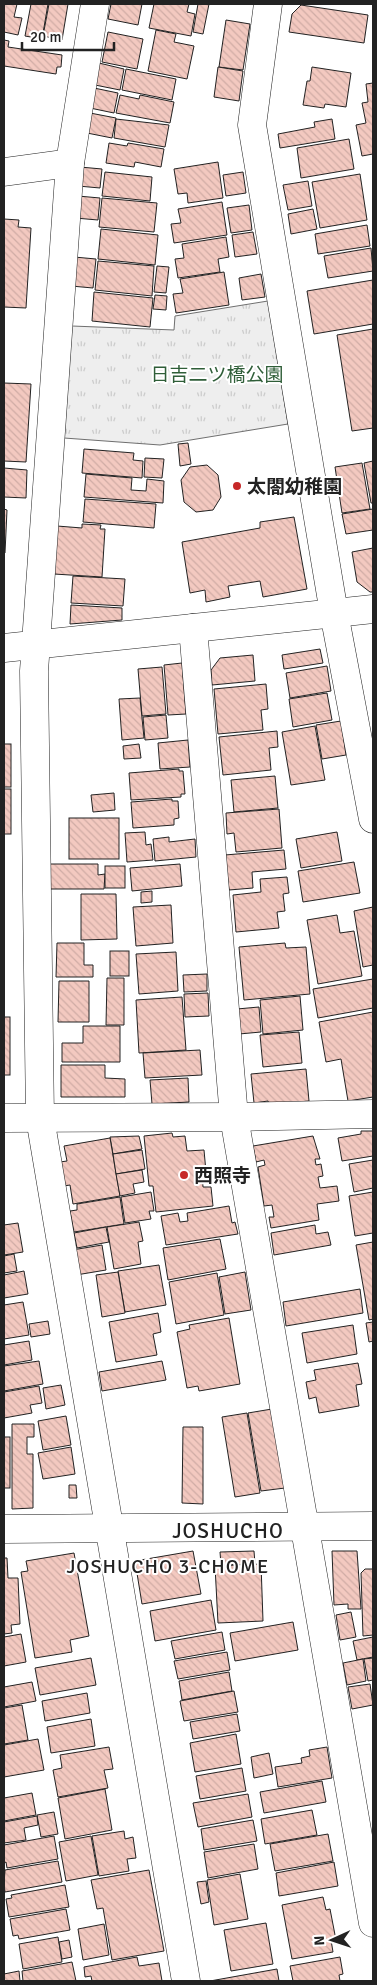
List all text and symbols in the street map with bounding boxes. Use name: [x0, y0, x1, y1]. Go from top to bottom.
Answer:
scale bar: [22, 20, 115, 52]
text: 20 m: [30, 28, 61, 46]
park label: 日吉二ツ橋公園: [150, 363, 284, 387]
place label: 太閤幼稚園: [247, 475, 342, 499]
marker: 太閤幼稚園: [231, 480, 243, 492]
place label: 西照寺: [194, 1164, 251, 1188]
marker: 西照寺: [178, 1169, 190, 1181]
district label: JOSHUCHO: [172, 1518, 284, 1544]
district label: JOSHUCHO 3-CHOME: [67, 1554, 269, 1579]
north arrow: [307, 1915, 357, 1965]
text: N: [311, 1935, 328, 1946]

